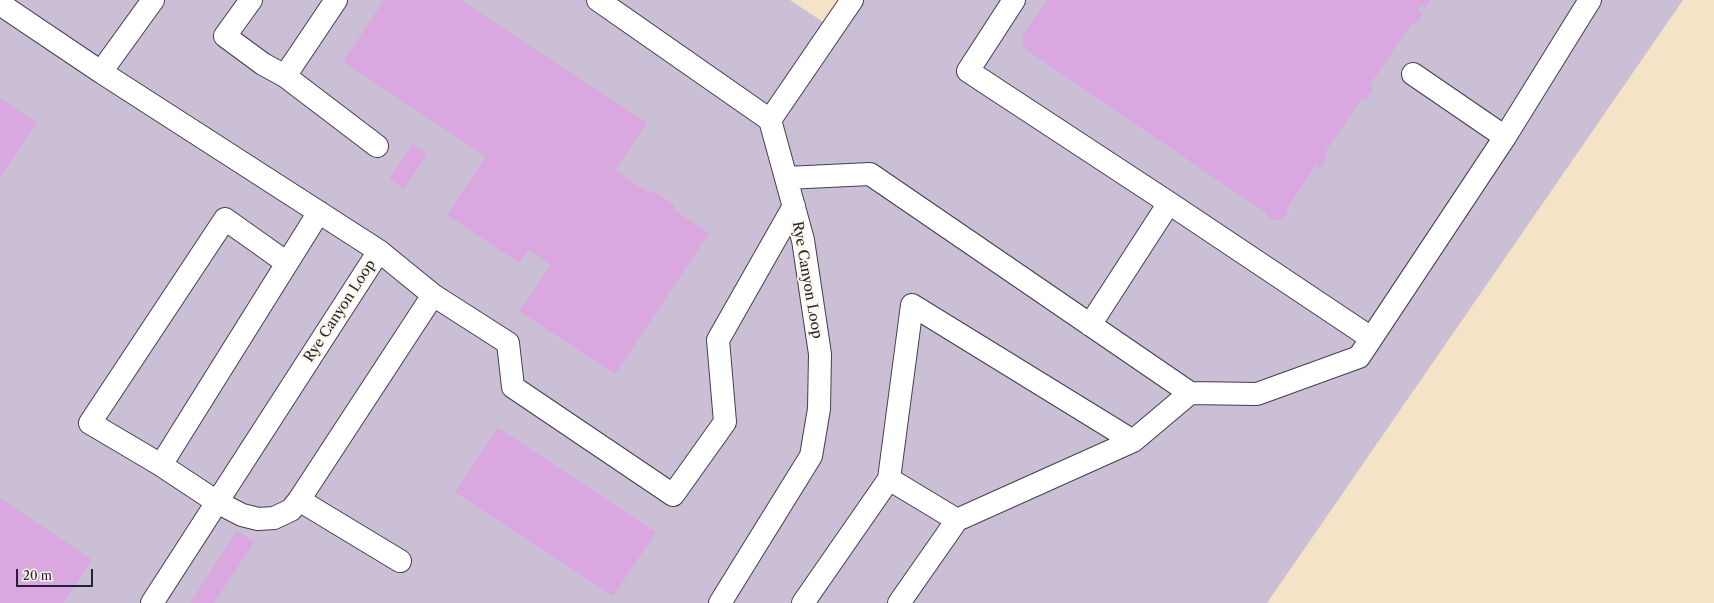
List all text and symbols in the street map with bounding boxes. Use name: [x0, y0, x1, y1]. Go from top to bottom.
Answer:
street label: Rye Canyon Loop: [788, 220, 826, 340]
street label: Rye Canyon Loop: [301, 257, 379, 365]
scale bar: [18, 561, 95, 587]
text: 20 m: [23, 568, 52, 583]

